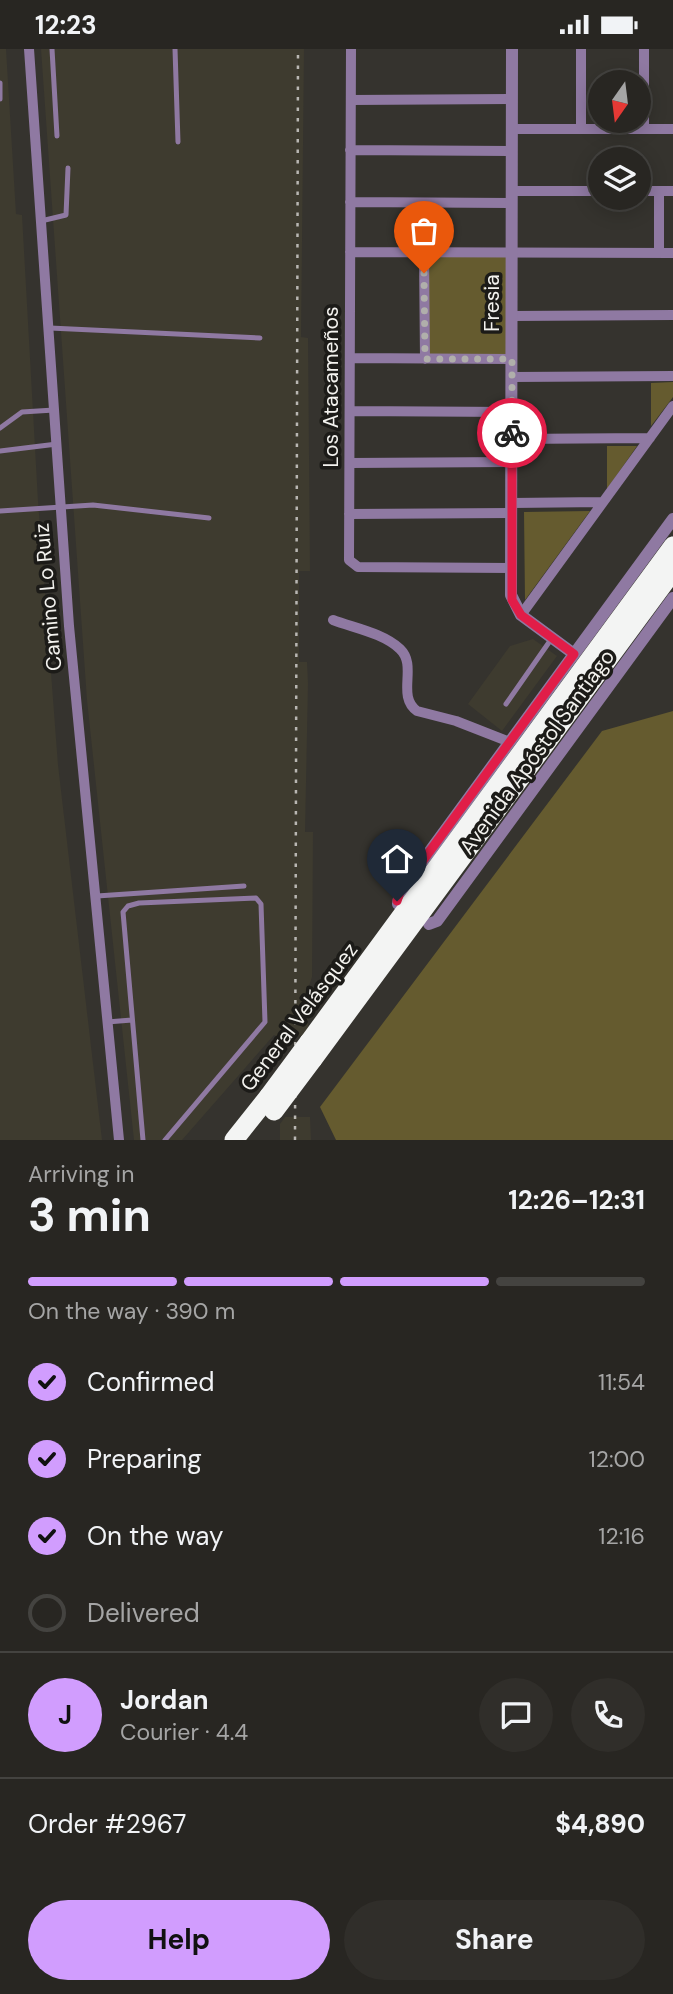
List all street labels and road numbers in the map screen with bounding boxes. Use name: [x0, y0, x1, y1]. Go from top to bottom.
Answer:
street label: Fresia: [478, 274, 506, 332]
street label: Los Atacameños: [317, 306, 345, 468]
street label: Camino Lo Ruiz: [28, 522, 68, 672]
street label: Avenida Apóstol Santiago: [453, 644, 621, 860]
street label: General Velásquez: [234, 937, 364, 1097]

